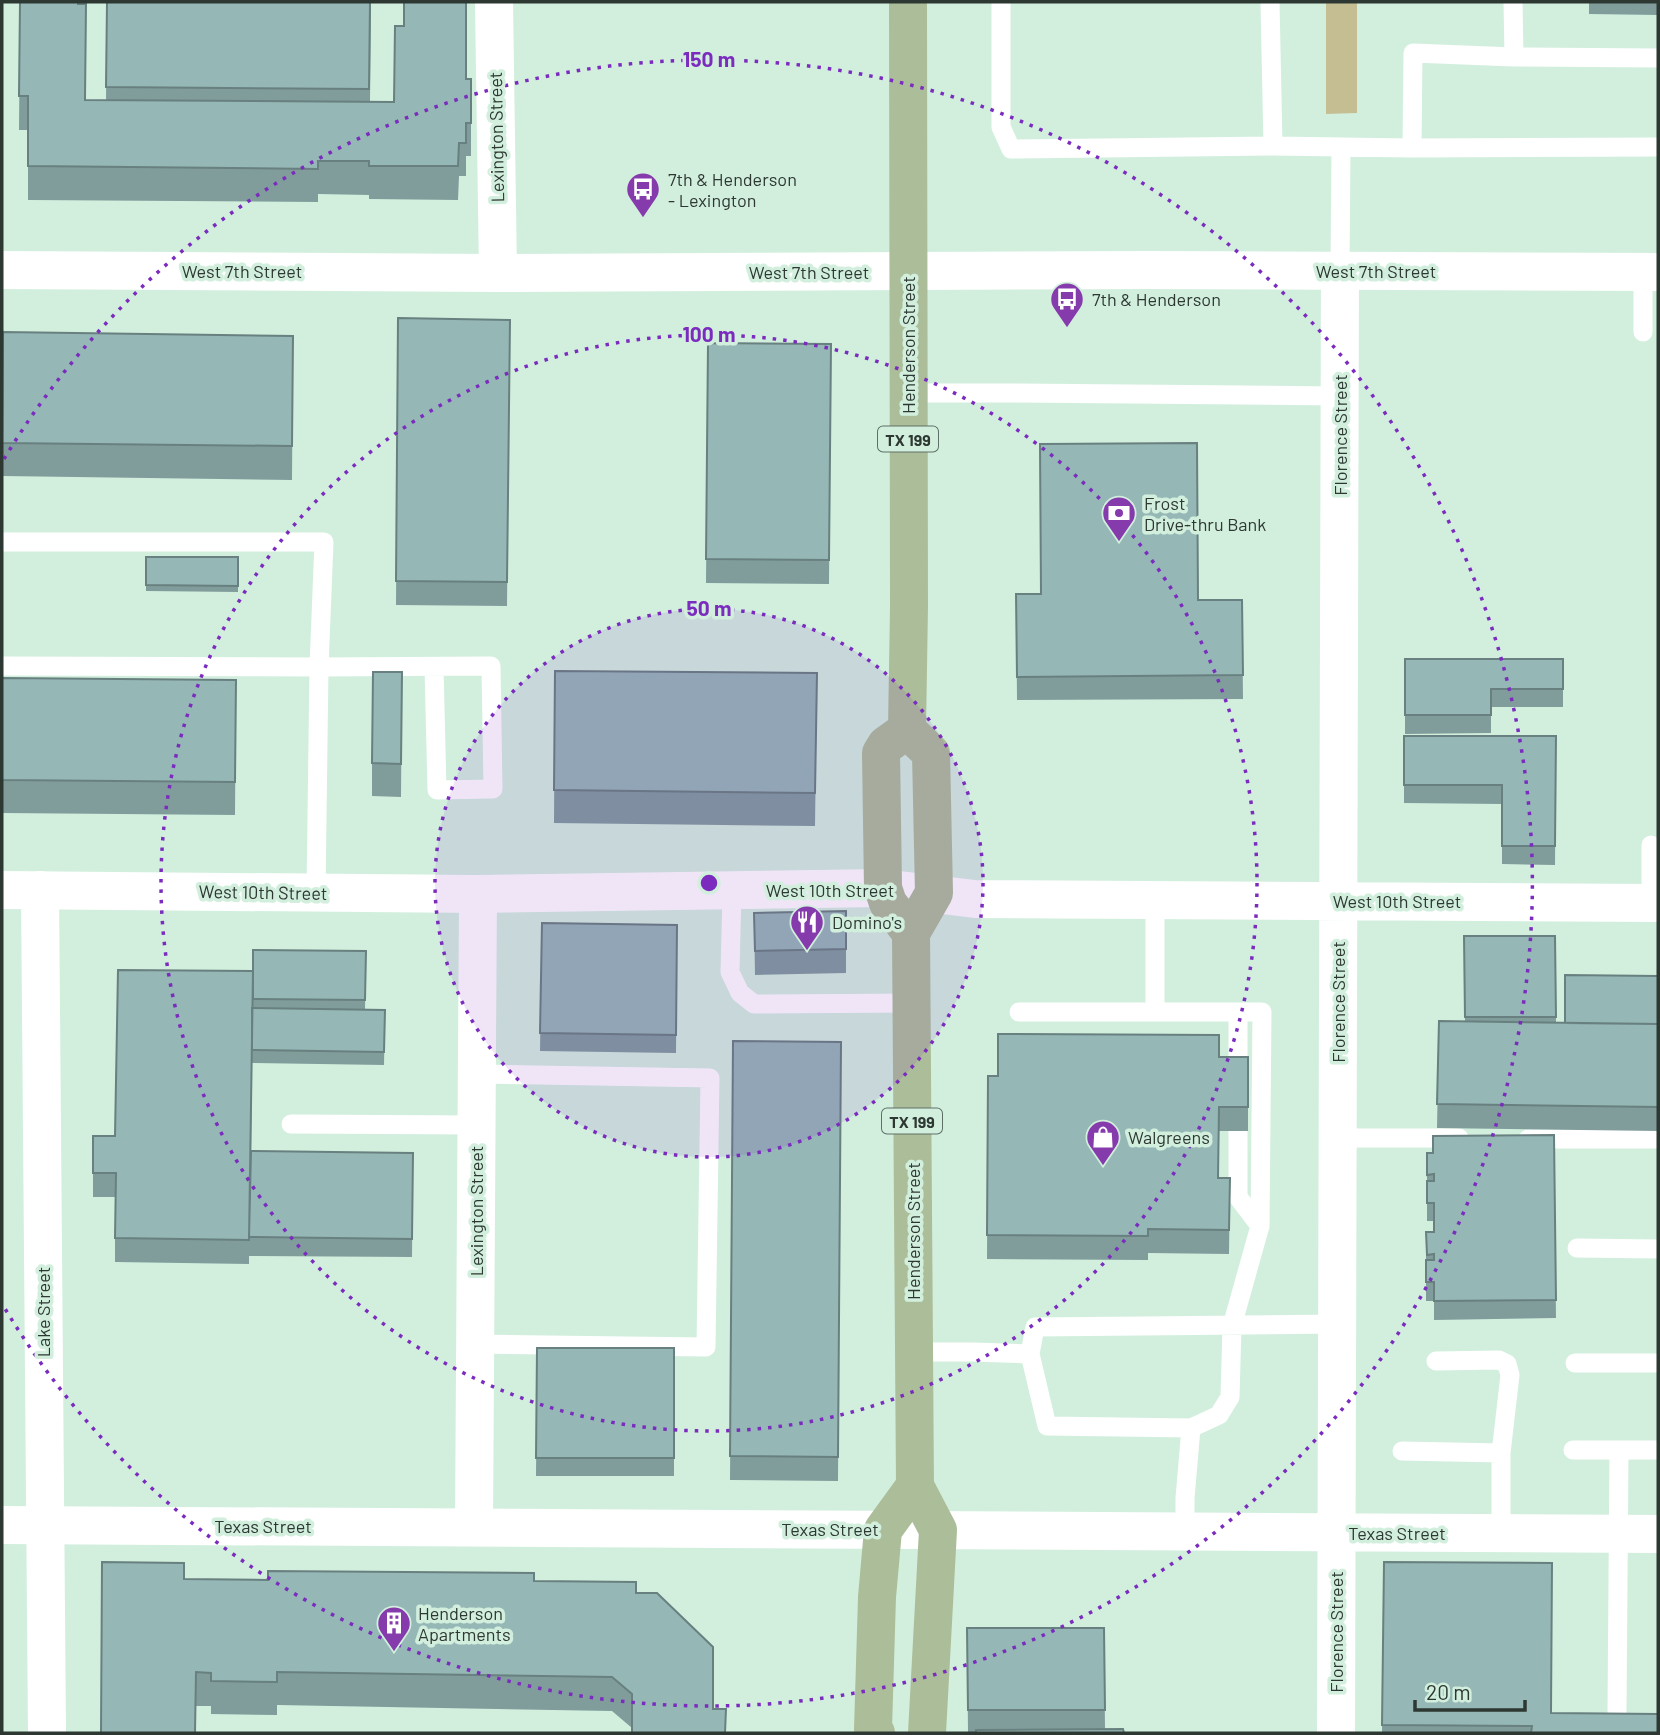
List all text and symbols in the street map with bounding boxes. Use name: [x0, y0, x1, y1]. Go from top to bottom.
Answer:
text: 150 m: [683, 46, 735, 71]
street label: Lexington Street: [484, 72, 508, 202]
place label: 7th & Henderson - Lexington: [668, 168, 797, 211]
bus stop icon: 7th & Henderson - Lexington: [624, 170, 662, 219]
street label: West 7th Street: [182, 260, 302, 282]
street label: West 7th Street: [1316, 260, 1436, 282]
street label: West 7th Street: [749, 261, 869, 283]
street label: Henderson Street: [897, 276, 919, 414]
bus stop icon: 7th & Henderson: [1048, 280, 1086, 329]
place label: 7th & Henderson: [1092, 288, 1221, 310]
text: 100 m: [682, 321, 736, 346]
street label: Florence Street: [1329, 374, 1351, 496]
road number: TX 199: [878, 426, 938, 452]
place label: Frost Drive-thru Bank: [1144, 492, 1266, 535]
bank icon: Frost Drive-thru Bank: [1100, 494, 1138, 543]
text: 50 m: [686, 595, 732, 620]
centre of rings: [697, 871, 721, 895]
street label: West 10th Street: [766, 879, 894, 901]
street label: West 10th Street: [199, 880, 327, 904]
street label: West 10th Street: [1333, 890, 1461, 912]
restaurant icon: Domino's: [788, 903, 826, 952]
place label: Domino's: [832, 911, 902, 933]
street label: Florence Street: [1327, 941, 1349, 1063]
road number: TX 199: [882, 1108, 942, 1134]
shop icon: Walgreens: [1084, 1118, 1122, 1167]
place label: Walgreens: [1128, 1126, 1210, 1148]
street label: Lexington Street: [465, 1146, 487, 1276]
street label: Henderson Street: [902, 1162, 924, 1300]
street label: Lake Street: [32, 1267, 54, 1357]
street label: Texas Street: [214, 1515, 312, 1537]
street label: Texas Street: [781, 1518, 879, 1540]
street label: Texas Street: [1348, 1522, 1446, 1544]
street label: Florence Street: [1325, 1571, 1347, 1693]
place label: Henderson Apartments: [418, 1602, 511, 1645]
building icon: Henderson Apartments: [375, 1604, 413, 1653]
scale bar: [1415, 1668, 1525, 1712]
text: 20 m: [1426, 1679, 1471, 1704]

